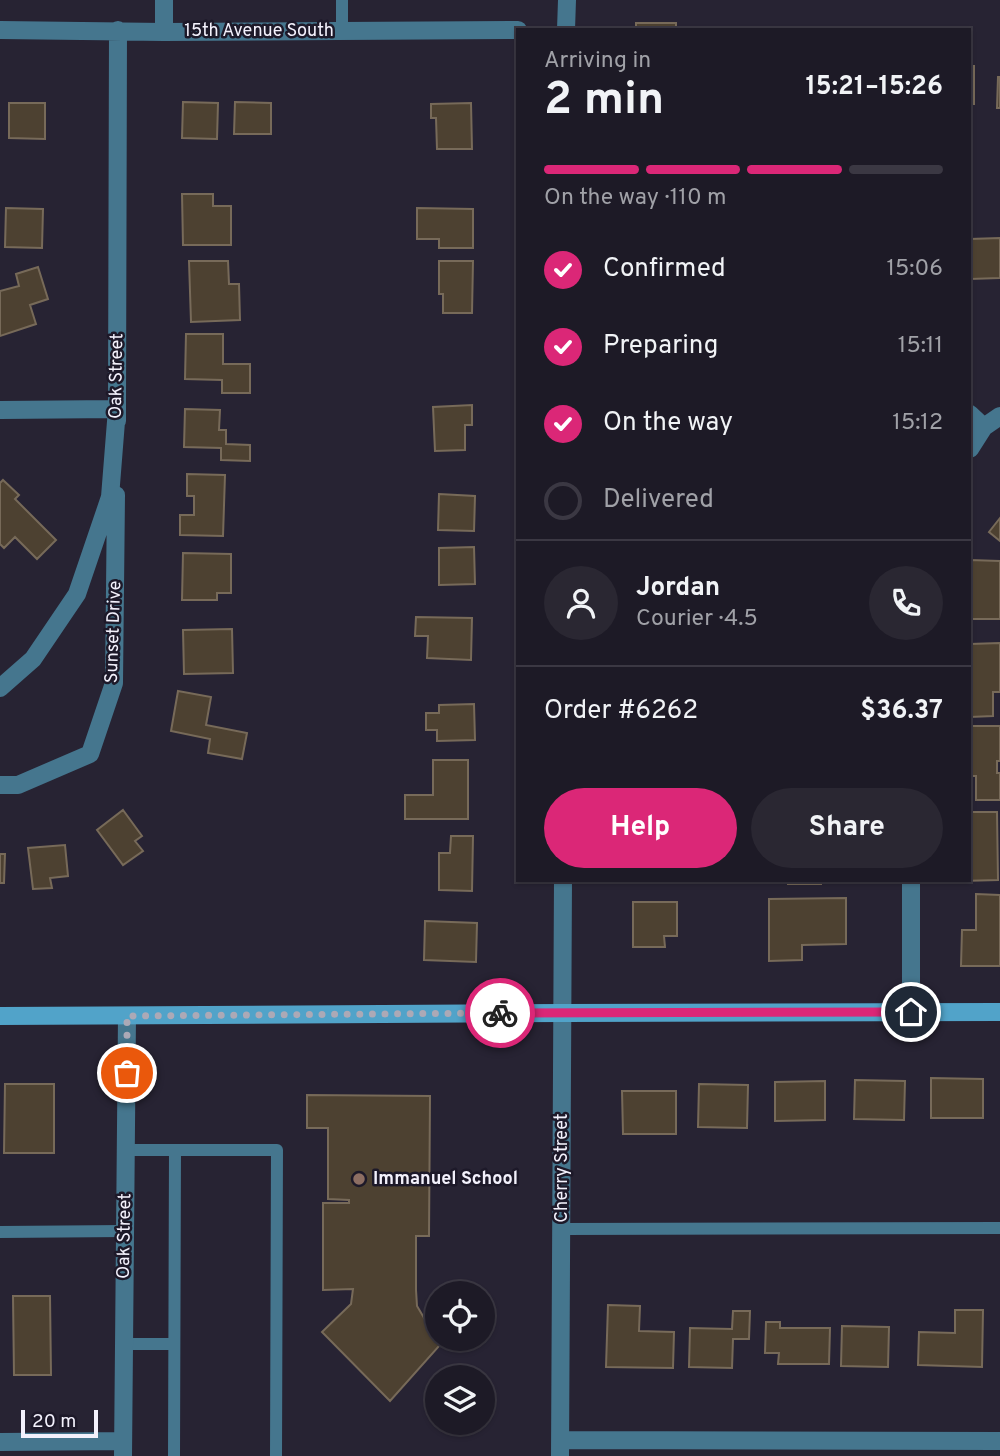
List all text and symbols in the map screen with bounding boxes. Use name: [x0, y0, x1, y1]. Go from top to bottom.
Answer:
street label: 15th Avenue South: [184, 20, 334, 43]
text: Arriving in: [544, 47, 651, 76]
text: 15:21–15:26: [805, 71, 943, 104]
text: 2 min: [544, 72, 664, 131]
text: On the way · 110 m: [544, 184, 727, 213]
icon: check: [544, 251, 582, 289]
text: Confirmed: [603, 253, 726, 286]
text: 15:06: [886, 255, 943, 284]
icon: check: [544, 328, 582, 366]
text: Preparing: [603, 330, 718, 363]
text: 15:11: [898, 332, 943, 361]
street label: Oak Street: [105, 333, 129, 419]
icon: check: [544, 405, 582, 443]
text: On the way: [603, 407, 733, 440]
text: 15:12: [892, 409, 943, 438]
text: Delivered: [603, 484, 714, 517]
button: person: [544, 566, 618, 640]
button: phone: [869, 566, 943, 640]
text: Jordan: [636, 572, 720, 605]
street label: Sunset Drive: [101, 580, 127, 684]
text: Courier · 4.5: [636, 605, 758, 634]
text: Order #6262: [544, 695, 698, 728]
text: $36.37: [860, 695, 943, 728]
button: Help: [544, 788, 737, 868]
button: Share: [751, 788, 943, 868]
courier: [465, 978, 535, 1048]
pin: [881, 982, 941, 1042]
icon: home: [892, 993, 930, 1031]
icon: bike: [481, 994, 519, 1032]
pin: [97, 1043, 157, 1103]
icon: bag: [108, 1054, 146, 1092]
street label: Cherry Street: [551, 1113, 574, 1223]
place label: Immanuel School: [373, 1168, 518, 1191]
marker: Immanuel School: [351, 1171, 367, 1187]
street label: Oak Street: [113, 1193, 137, 1279]
map controls: [425, 1281, 495, 1435]
button: locate: [425, 1281, 495, 1351]
button: layers: [425, 1365, 495, 1435]
scale bar: [21, 1407, 98, 1439]
text: 20 m: [32, 1410, 76, 1434]

